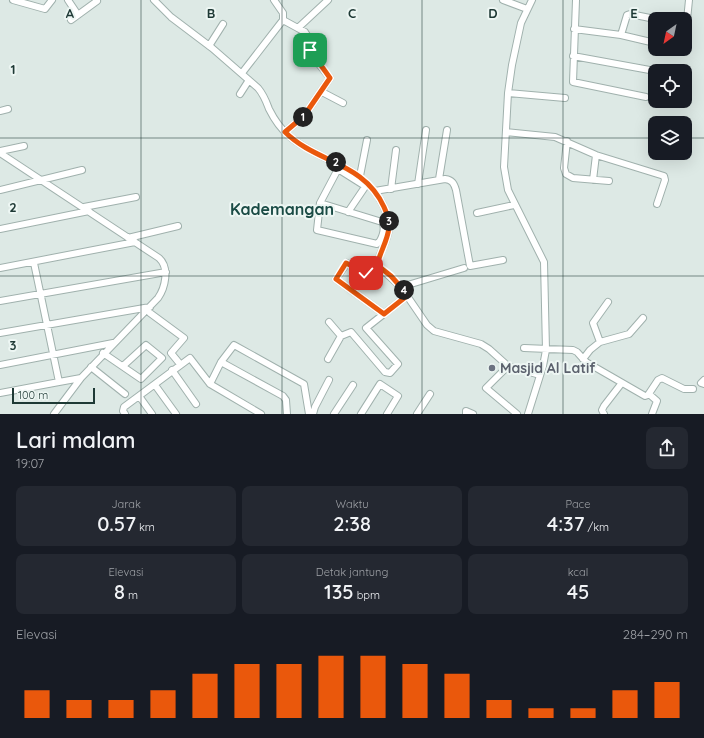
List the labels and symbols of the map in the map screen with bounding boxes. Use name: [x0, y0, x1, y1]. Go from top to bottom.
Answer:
text: A: [66, 5, 75, 21]
text: B: [207, 5, 215, 21]
text: C: [348, 5, 356, 21]
text: D: [488, 5, 498, 21]
text: E: [630, 5, 638, 21]
north arrow: [648, 12, 692, 56]
pin: [293, 33, 327, 67]
text: 1: [10, 61, 16, 77]
pin: 1: [293, 107, 313, 127]
pin: 2: [326, 152, 346, 172]
text: 2: [9, 199, 17, 215]
district label: Kademangan: [230, 199, 334, 219]
pin: 3: [379, 211, 399, 231]
pin: [349, 256, 383, 290]
pin: 4: [394, 280, 414, 300]
text: 3: [10, 337, 17, 353]
place label: Masjid Al Latif: [500, 359, 596, 377]
marker: Masjid Al Latif: [487, 363, 497, 373]
scale bar: [12, 386, 95, 405]

